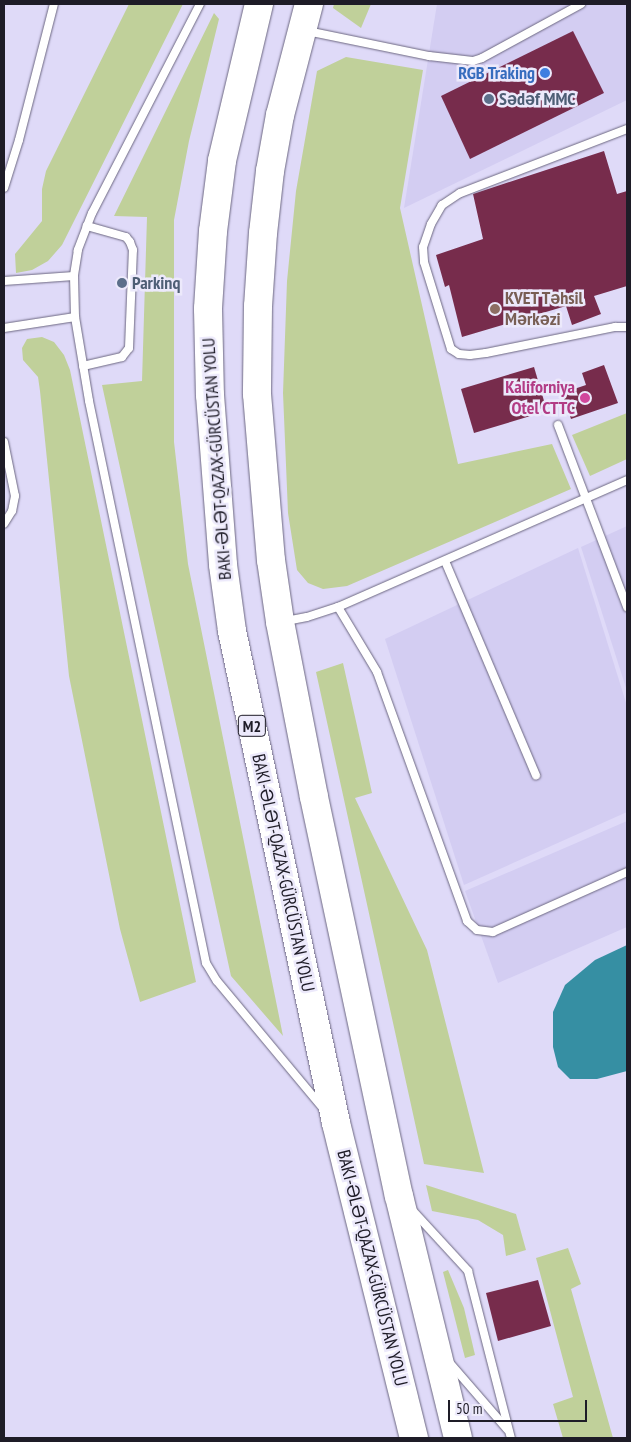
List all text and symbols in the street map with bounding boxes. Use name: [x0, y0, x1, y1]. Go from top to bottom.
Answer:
place label: RGB Traking: [458, 62, 535, 84]
marker: RGB Traking: [539, 67, 551, 79]
place label: Sədəf MMC: [499, 88, 576, 110]
marker: Sədəf MMC: [483, 93, 495, 105]
place label: Parkinq: [132, 272, 180, 294]
marker: Parkinq: [116, 277, 128, 289]
place label: KVET Təhsil Mərkəzi: [505, 288, 584, 330]
marker: KVET Təhsil Mərkəzi: [489, 303, 501, 315]
street label: BAKI-ƏLƏT-QAZAX-GÜRCÜSTAN YOLU: [198, 337, 236, 581]
place label: Kaliforniya Otel CTTC: [505, 377, 575, 419]
marker: Kaliforniya Otel CTTC: [579, 392, 591, 404]
road number: M2: [237, 712, 267, 739]
street label: BAKI-ƏLƏT-QAZAX-GÜRCÜSTAN YOLU: [247, 752, 319, 994]
street label: BAKI-ƏLƏT-QAZAX-GÜRCÜSTAN YOLU: [332, 1148, 412, 1388]
scale bar: [451, 1390, 590, 1422]
text: 50 m: [456, 1399, 482, 1418]

